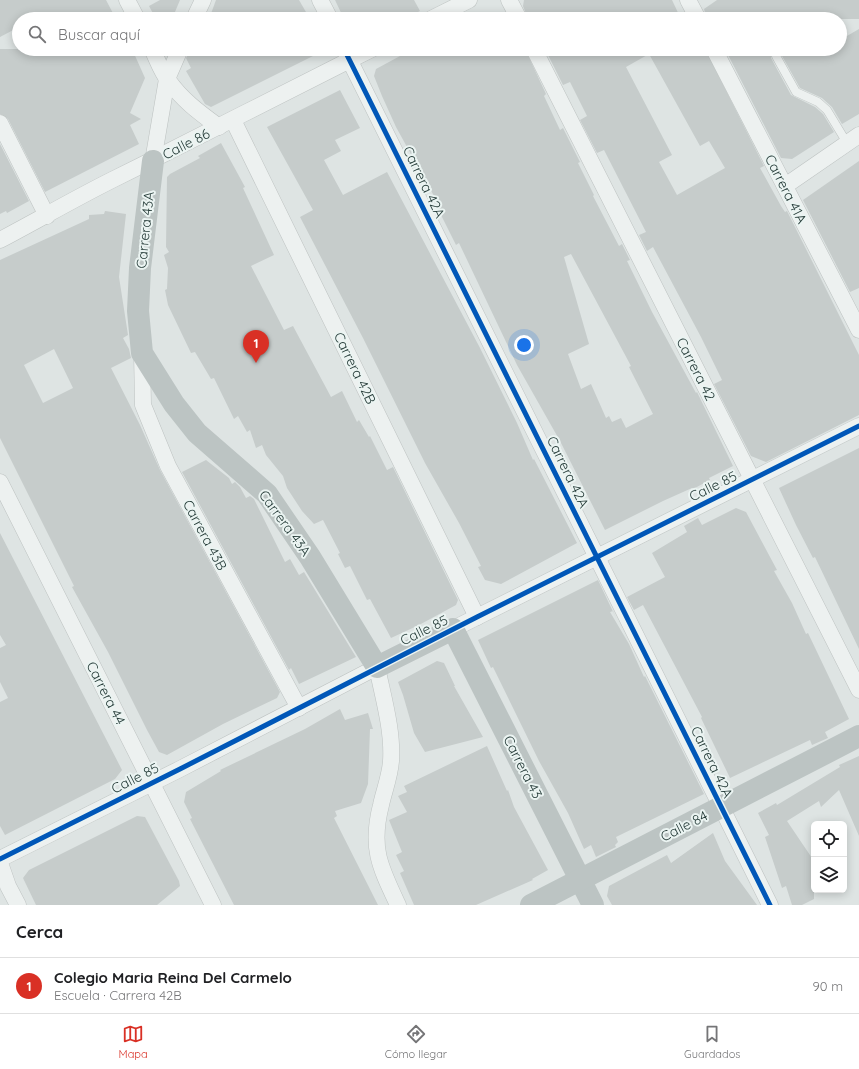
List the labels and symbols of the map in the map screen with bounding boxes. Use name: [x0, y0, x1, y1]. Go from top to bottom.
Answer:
street label: Calle 86: [159, 124, 213, 164]
street label: Carrera 42A: [399, 143, 449, 221]
street label: Carrera 41A: [761, 151, 811, 227]
street label: Carrera 43A: [132, 191, 158, 269]
street label: Carrera 42B: [330, 329, 380, 407]
pin: 1: [243, 330, 269, 363]
street label: Carrera 42: [672, 334, 720, 404]
your location: [514, 335, 534, 355]
street label: Carrera 42A: [543, 433, 593, 511]
street label: Calle 85: [686, 467, 740, 505]
street label: Carrera 43A: [255, 486, 315, 560]
street label: Carrera 43B: [179, 497, 231, 573]
street label: Calle 85: [397, 611, 451, 649]
street label: Carrera 44: [82, 658, 130, 728]
street label: Carrera 42A: [687, 723, 737, 801]
street label: Carrera 43: [499, 733, 547, 801]
street label: Calle 85: [108, 758, 162, 798]
street label: Calle 84: [657, 806, 711, 846]

